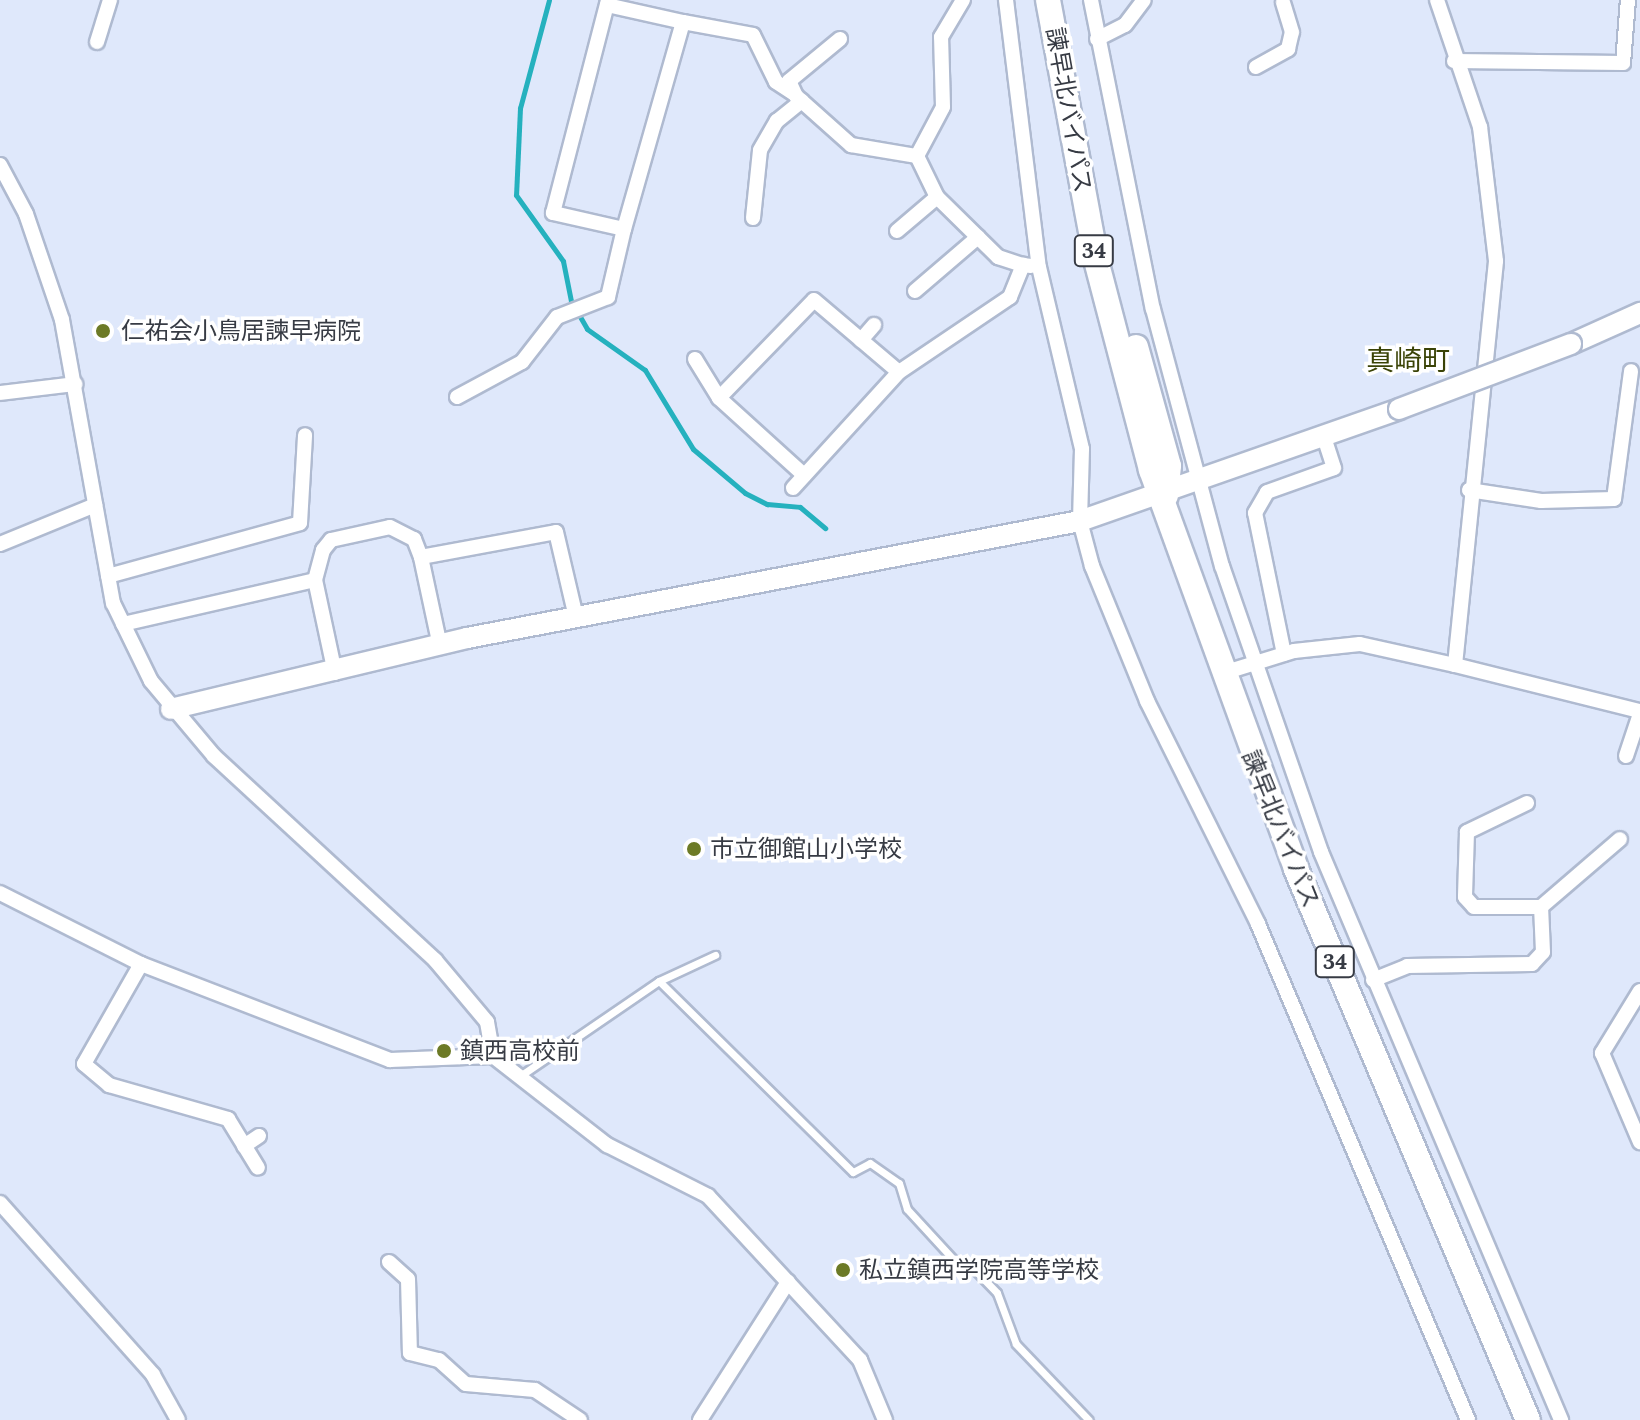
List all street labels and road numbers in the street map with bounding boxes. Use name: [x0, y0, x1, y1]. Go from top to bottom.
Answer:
street label: 諫早北バイパス: [1040, 25, 1098, 195]
road number: 34: [1072, 233, 1116, 269]
street label: 諫早北バイパス: [1236, 746, 1326, 912]
road number: 34: [1313, 944, 1357, 980]

